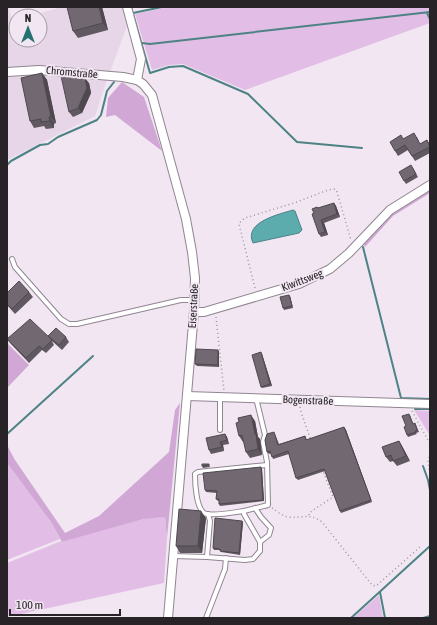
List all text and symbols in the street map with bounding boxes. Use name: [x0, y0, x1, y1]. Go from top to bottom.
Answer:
north arrow: [8, 8, 48, 48]
text: N: [25, 12, 31, 24]
street label: Chromstraße: [46, 64, 98, 80]
street label: Kiwittsweg: [280, 267, 325, 293]
street label: Eiserstraße: [186, 283, 200, 329]
street label: Bogenstraße: [283, 393, 333, 407]
scale bar: [10, 591, 120, 617]
text: 100 m: [16, 598, 43, 612]

